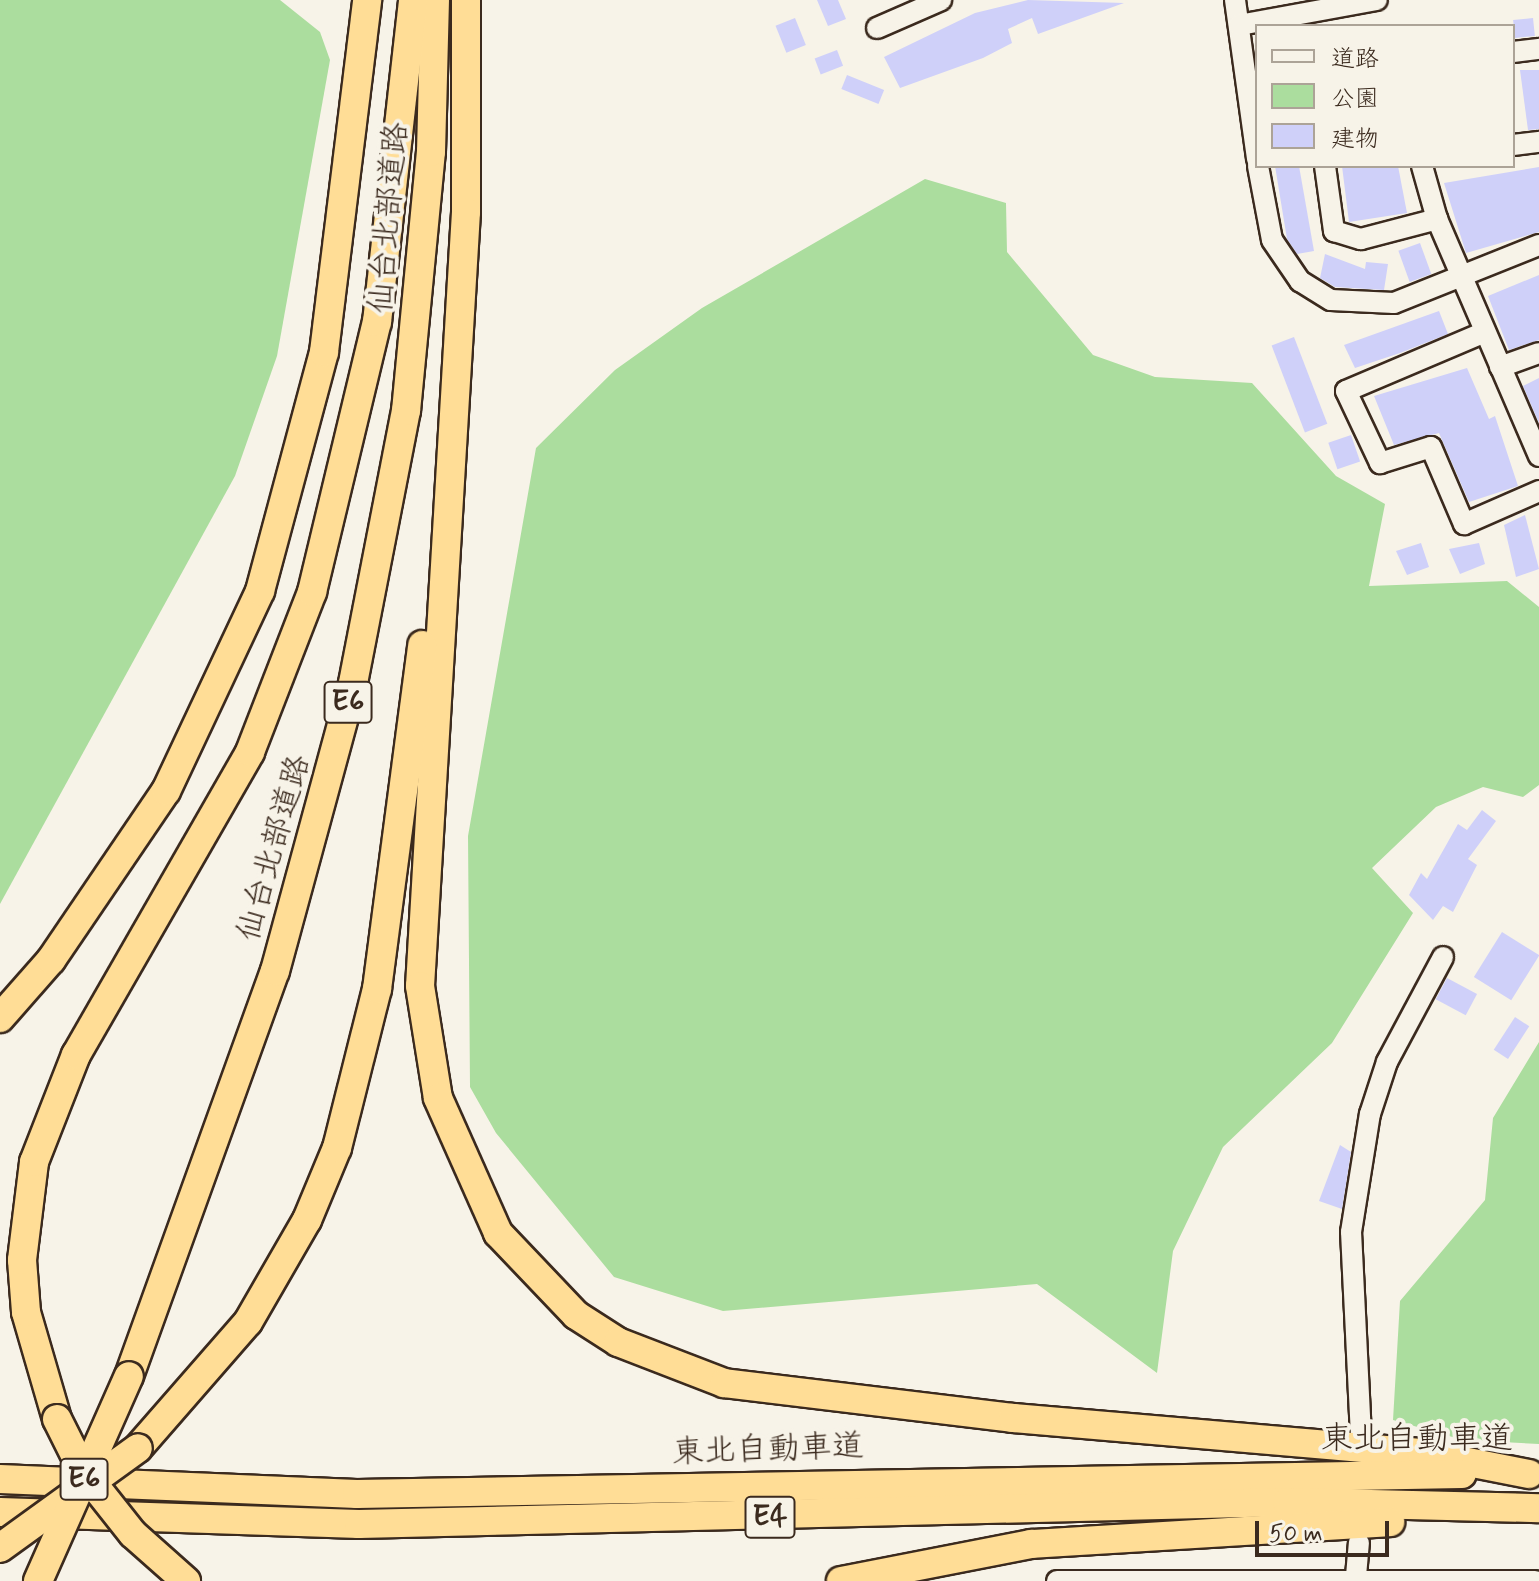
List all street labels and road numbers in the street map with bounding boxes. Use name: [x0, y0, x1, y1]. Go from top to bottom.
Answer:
street label: 仙台北部道路: [362, 121, 416, 315]
road number: E6: [322, 676, 374, 728]
street label: 仙台北部道路: [229, 750, 319, 946]
street label: 東北自動車道: [1321, 1420, 1513, 1458]
street label: 東北自動車道: [671, 1427, 865, 1473]
road number: E6: [58, 1453, 110, 1505]
road number: E4: [744, 1491, 796, 1543]

